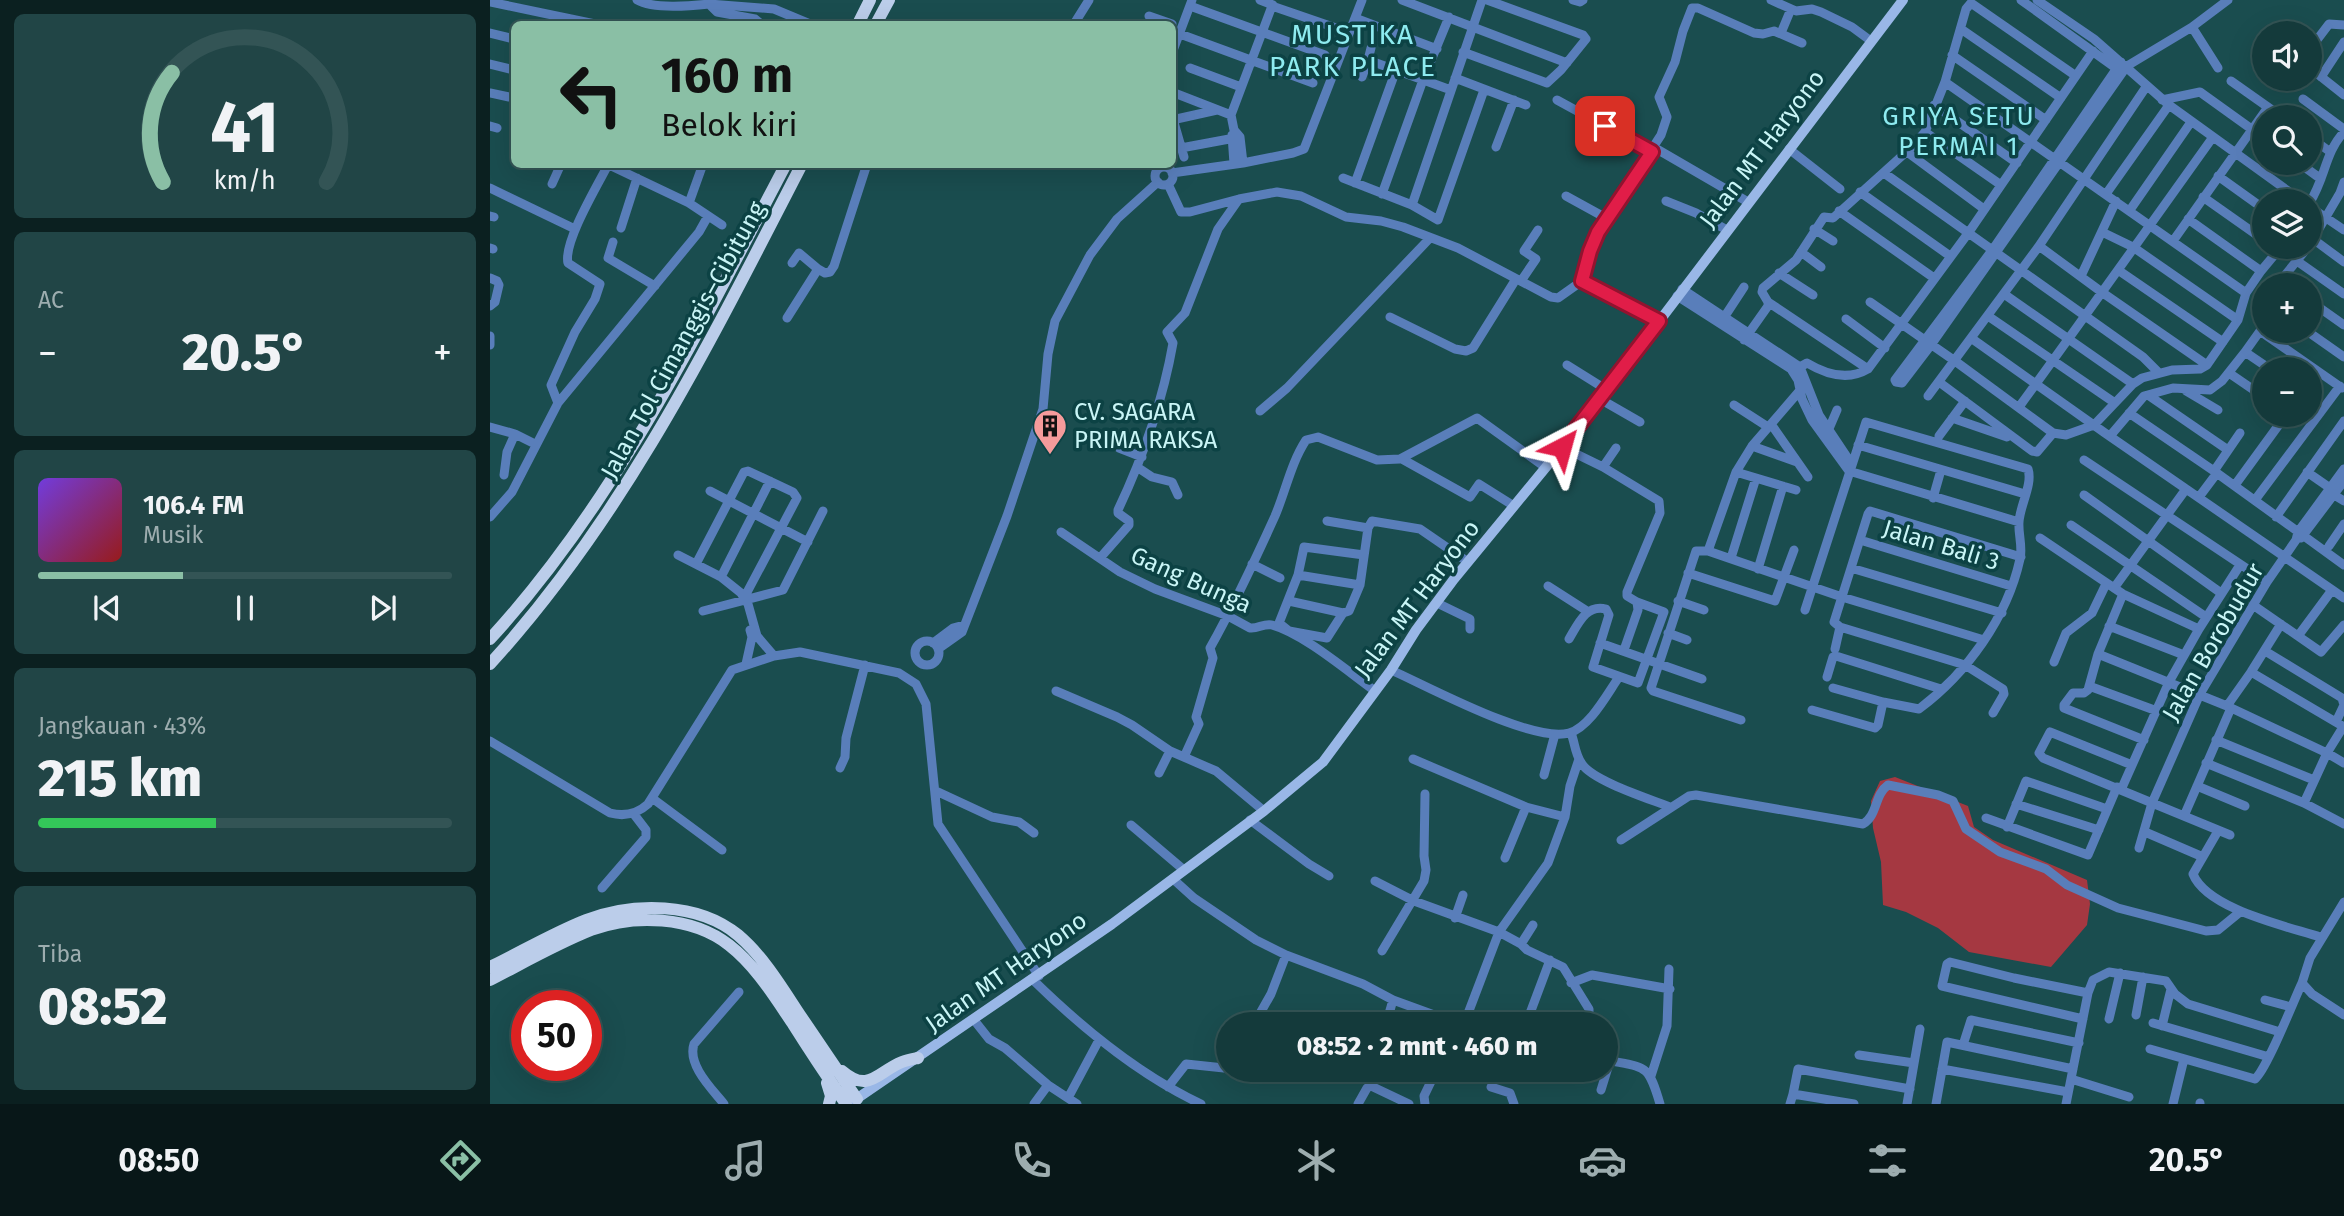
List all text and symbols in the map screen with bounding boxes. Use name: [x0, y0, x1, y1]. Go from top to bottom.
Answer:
district label: MUSTIKA PARK PLACE: [1269, 18, 1437, 83]
map controls: [2252, 21, 2322, 427]
button: sound: [2252, 21, 2322, 91]
text: 160 m: [661, 46, 793, 105]
icon: left: [546, 49, 637, 140]
street label: Jalan MT Haryono: [1694, 65, 1830, 233]
text: 41: [210, 84, 280, 171]
pin: [1575, 96, 1635, 156]
district label: GRIYA SETU PERMAI 1: [1882, 101, 2036, 162]
button: search: [2252, 105, 2322, 175]
text: Belok kiri: [661, 106, 797, 144]
icon: arrive: [1586, 107, 1624, 145]
text: km/h: [214, 166, 276, 196]
button: layers: [2252, 189, 2322, 259]
street label: Jalan Tol Cimanggis–Cibitung: [595, 196, 771, 483]
button: +: [2252, 273, 2322, 343]
text: AC: [38, 286, 64, 314]
text: 20.5°: [182, 321, 308, 384]
text: −: [38, 330, 57, 376]
text: +: [433, 330, 452, 376]
button: −: [2252, 357, 2322, 427]
place label: CV. SAGARA PRIMA RAKSA: [1074, 398, 1217, 454]
building icon: CV. SAGARA PRIMA RAKSA: [1031, 407, 1069, 456]
position arrow: [1525, 410, 1599, 484]
text: 106.4 FM: [143, 490, 244, 521]
street label: Jalan Bali 3: [1879, 514, 2003, 576]
street label: Jalan MT Haryono: [1349, 515, 1485, 683]
text: Musik: [143, 521, 203, 549]
street label: Gang Bunga: [1126, 541, 1256, 619]
street label: Jalan Borobudur: [2156, 558, 2270, 726]
icon: previous: [88, 589, 126, 627]
icon: pause: [226, 589, 264, 627]
icon: next: [364, 589, 402, 627]
text: Jangkauan · 43%: [38, 712, 206, 740]
text: 215 km: [38, 747, 202, 810]
street label: Jalan MT Haryono: [920, 906, 1092, 1038]
text: Tiba: [38, 940, 82, 968]
text: 08:52: [38, 975, 167, 1038]
speed limit sign: 50: [511, 990, 602, 1081]
text: 08:52 · 2 mnt · 460 m: [1297, 1031, 1537, 1062]
icon: directions: [436, 1136, 485, 1185]
icon: music: [721, 1136, 770, 1185]
icon: phone: [1007, 1136, 1056, 1185]
icon: climate: [1292, 1136, 1341, 1185]
icon: car: [1578, 1136, 1627, 1185]
icon: filters: [1863, 1136, 1912, 1185]
text: 08:50: [118, 1141, 199, 1179]
text: 20.5°: [2149, 1141, 2226, 1179]

